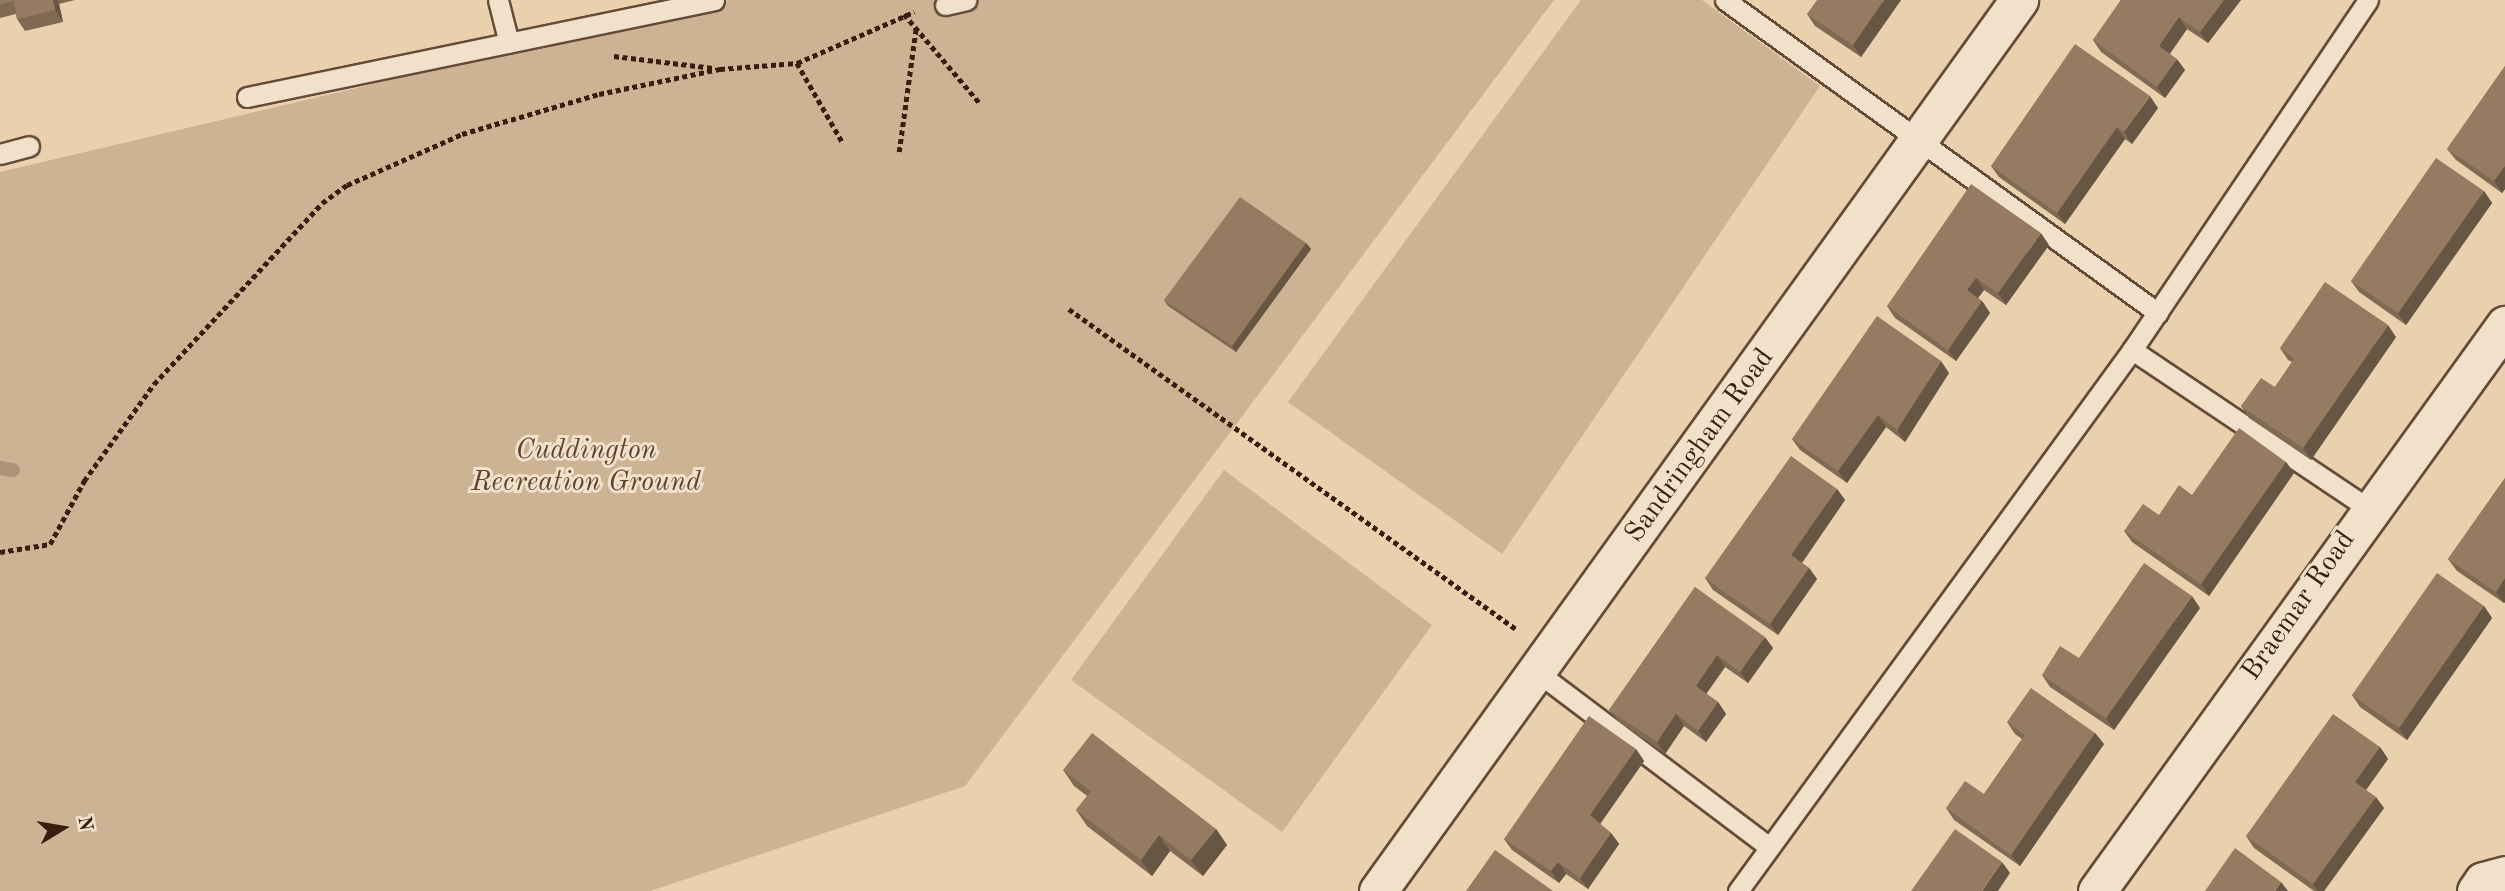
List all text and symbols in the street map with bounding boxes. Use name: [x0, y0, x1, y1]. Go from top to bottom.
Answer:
street label: Sandringham Road: [1618, 342, 1782, 550]
park label: Cuddington Recreation Ground: [471, 434, 701, 500]
street label: Braemar Road: [2235, 525, 2363, 687]
north arrow: [28, 793, 98, 863]
text: N: [73, 815, 95, 833]

